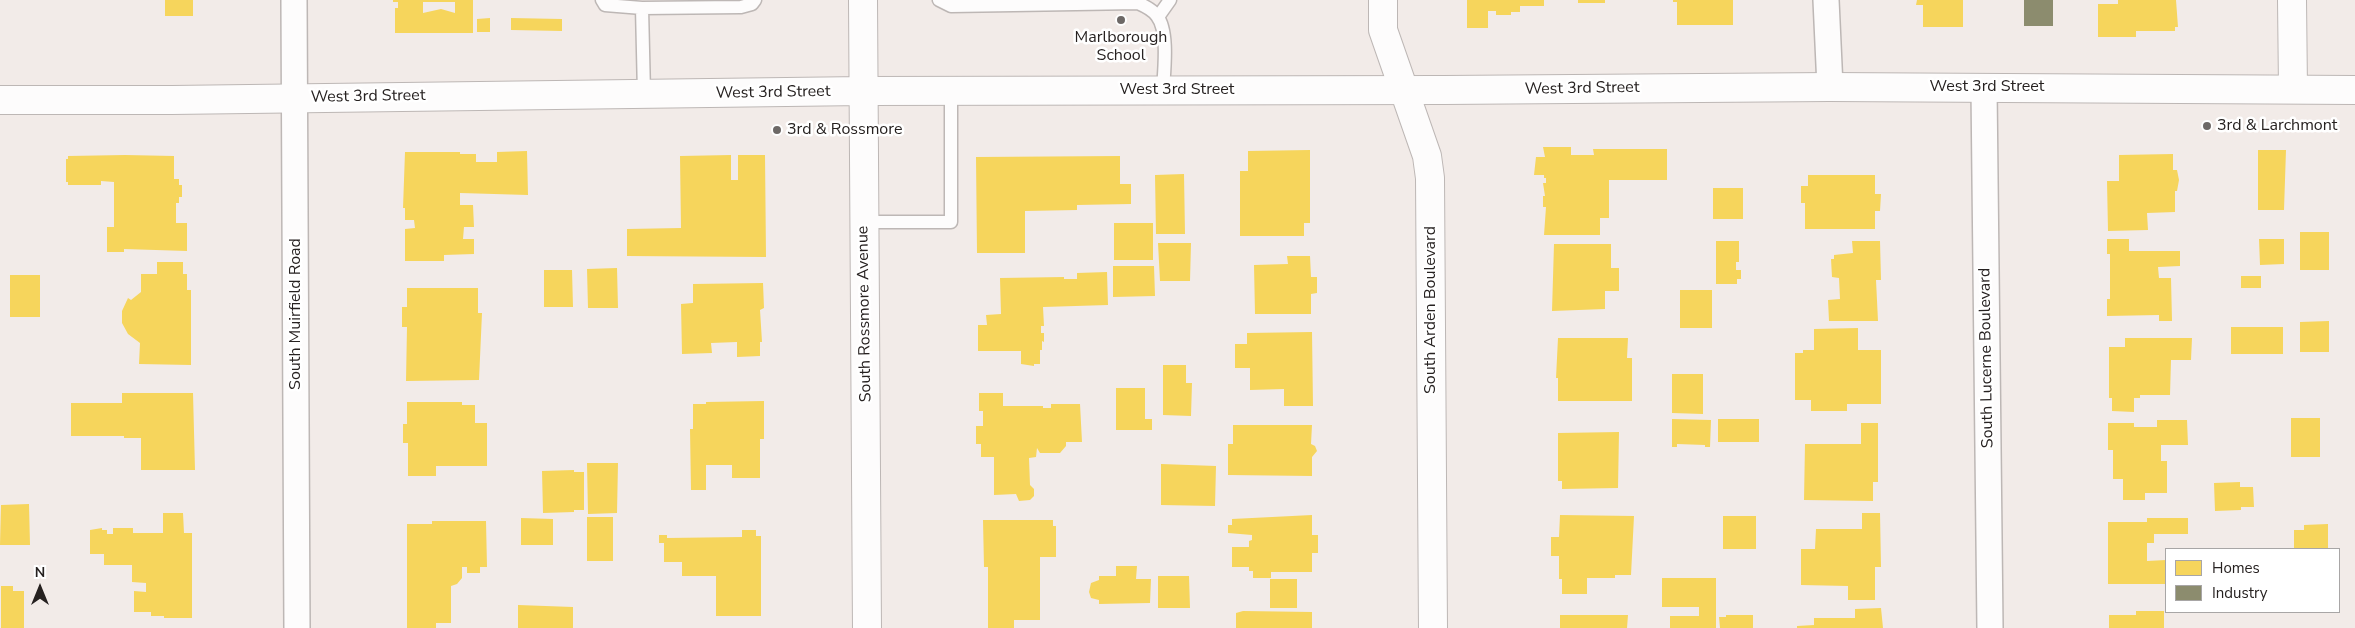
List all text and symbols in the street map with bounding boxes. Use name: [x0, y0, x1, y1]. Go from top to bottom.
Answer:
marker: Marlborough School: [1115, 14, 1127, 26]
place label: Marlborough School: [1075, 28, 1167, 66]
street label: West 3rd Street: [1930, 77, 2044, 97]
street label: West 3rd Street: [1524, 78, 1640, 100]
street label: West 3rd Street: [1120, 80, 1234, 100]
street label: West 3rd Street: [715, 82, 831, 104]
street label: West 3rd Street: [310, 86, 426, 108]
place label: 3rd & Larchmont: [2217, 116, 2337, 136]
place label: 3rd & Rossmore: [787, 120, 902, 140]
marker: 3rd & Larchmont: [2201, 120, 2213, 132]
marker: 3rd & Rossmore: [771, 124, 783, 136]
street label: South Rossmore Avenue: [854, 226, 876, 402]
street label: South Arden Boulevard: [1421, 226, 1441, 394]
street label: South Muirfield Road: [286, 238, 306, 390]
street label: South Lucerne Boulevard: [1976, 268, 1998, 448]
legend: [2165, 548, 2340, 613]
text: Homes: [2212, 558, 2260, 578]
north arrow: [15, 563, 65, 613]
text: N: [35, 563, 45, 582]
text: Industry: [2212, 583, 2267, 603]

